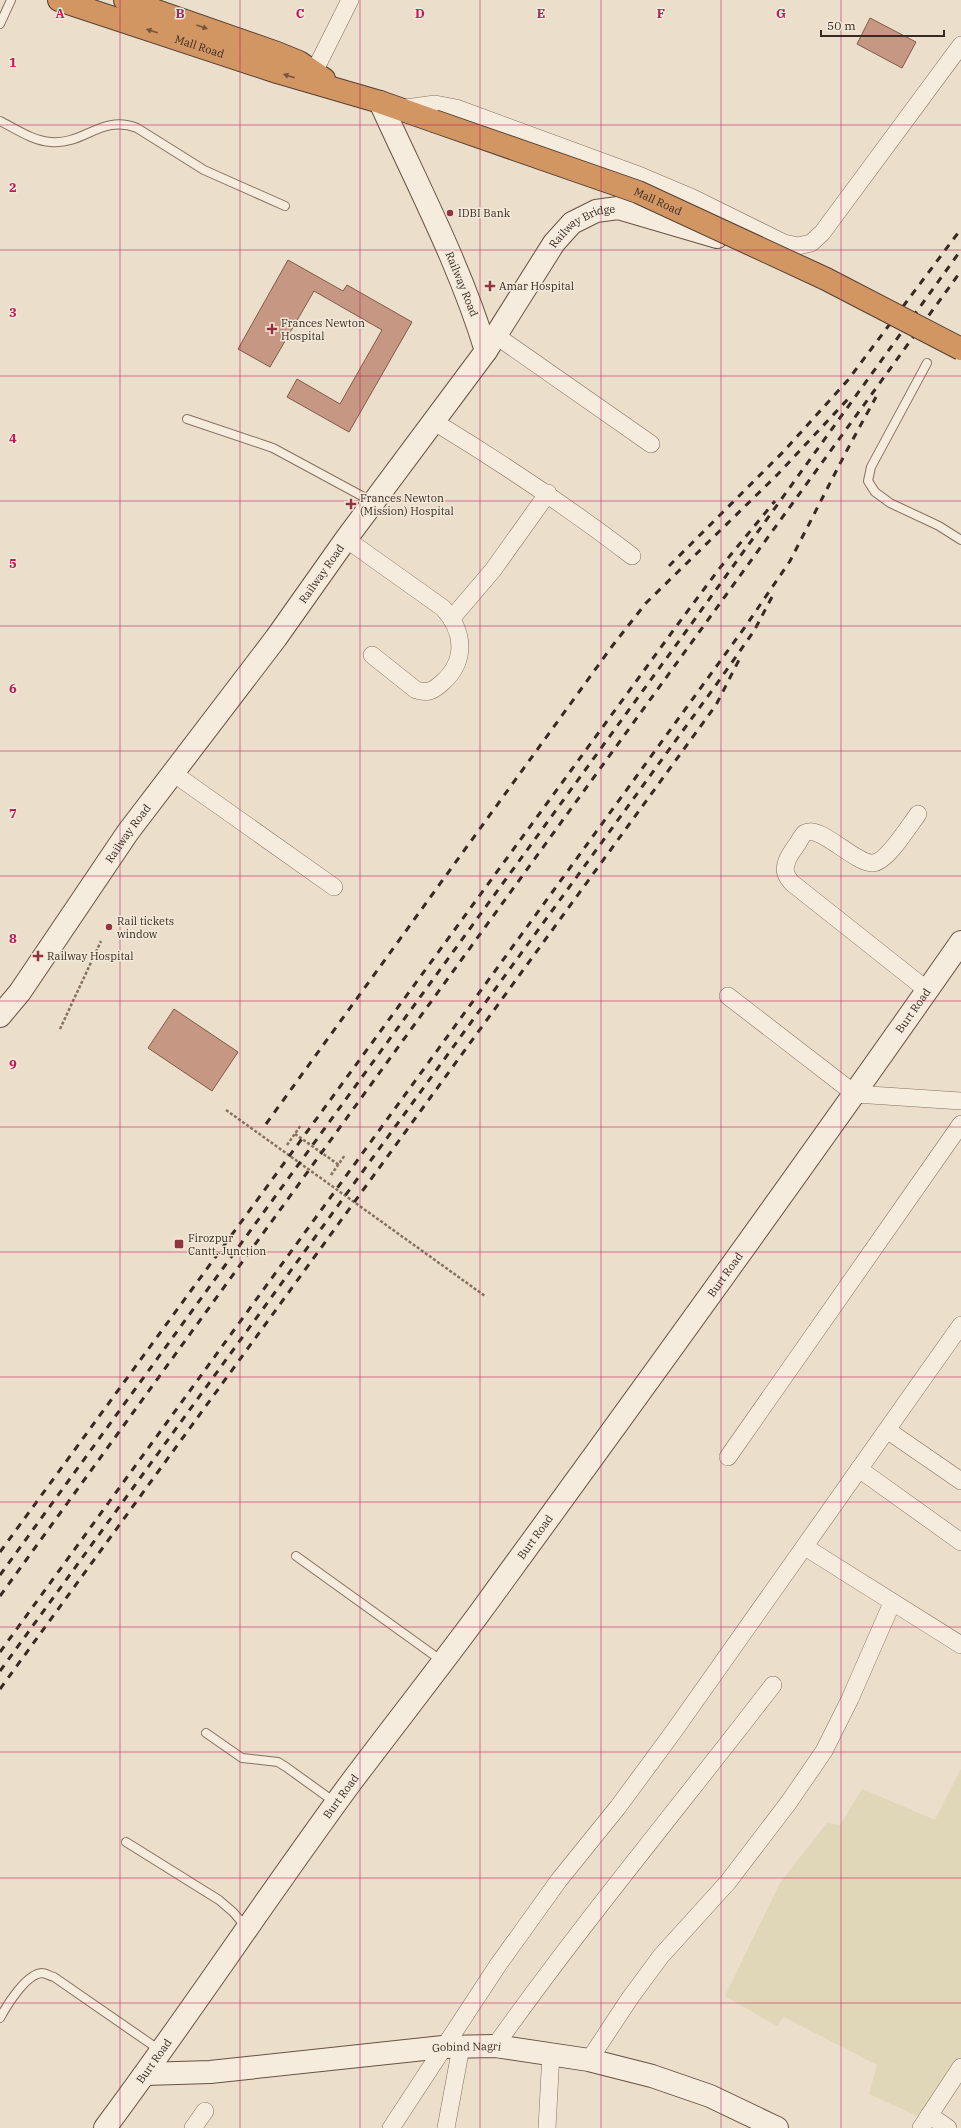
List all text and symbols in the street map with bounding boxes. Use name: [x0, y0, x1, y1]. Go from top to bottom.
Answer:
text: A: [55, 5, 65, 22]
text: B: [175, 5, 185, 22]
text: C: [296, 5, 305, 22]
text: D: [415, 5, 425, 22]
text: E: [537, 5, 545, 22]
text: F: [657, 5, 665, 22]
text: G: [776, 5, 786, 22]
scale bar: [821, 12, 944, 38]
text: 50 m: [827, 18, 856, 33]
one-way arrow: [196, 24, 208, 30]
one-way arrow: [146, 28, 158, 34]
street label: Mall Road: [173, 32, 226, 61]
text: 1: [9, 54, 17, 71]
one-way arrow: [283, 73, 295, 79]
text: 2: [9, 179, 17, 196]
street label: Mall Road: [632, 184, 684, 218]
street label: Railway Bridge: [546, 201, 616, 250]
place label: IDBI Bank: [458, 206, 511, 220]
marker: IDBI Bank: [445, 208, 455, 218]
street label: Railway Road: [443, 249, 482, 319]
place label: Amar Hospital: [499, 279, 574, 293]
marker: Amar Hospital: [484, 280, 496, 292]
text: 3: [9, 304, 17, 321]
place label: Frances Newton Hospital: [281, 316, 365, 343]
marker: Frances Newton Hospital: [266, 323, 278, 335]
text: 4: [9, 430, 17, 447]
place label: Frances Newton (Mission) Hospital: [360, 491, 454, 518]
marker: Frances Newton (Mission) Hospital: [345, 498, 357, 510]
street label: Railway Road: [296, 541, 347, 606]
text: 5: [9, 555, 17, 572]
text: 6: [9, 680, 17, 697]
street label: Railway Road: [102, 801, 154, 866]
text: 7: [9, 805, 17, 822]
place label: Rail tickets window: [117, 914, 174, 941]
marker: Rail tickets window: [104, 922, 114, 932]
text: 8: [9, 930, 17, 947]
place label: Railway Hospital: [47, 949, 134, 963]
marker: Railway Hospital: [32, 950, 44, 962]
street label: Burt Road: [892, 985, 934, 1036]
text: 9: [9, 1056, 17, 1073]
place label: Firozpur Cantt. Junction: [188, 1231, 266, 1258]
marker: Firozpur Cantt. Junction: [173, 1238, 185, 1250]
street label: Burt Road: [704, 1249, 746, 1300]
street label: Burt Road: [514, 1512, 556, 1562]
street label: Burt Road: [320, 1771, 362, 1821]
street label: Burt Road: [133, 2036, 175, 2086]
street label: Gobind Nagri: [431, 2039, 503, 2055]

